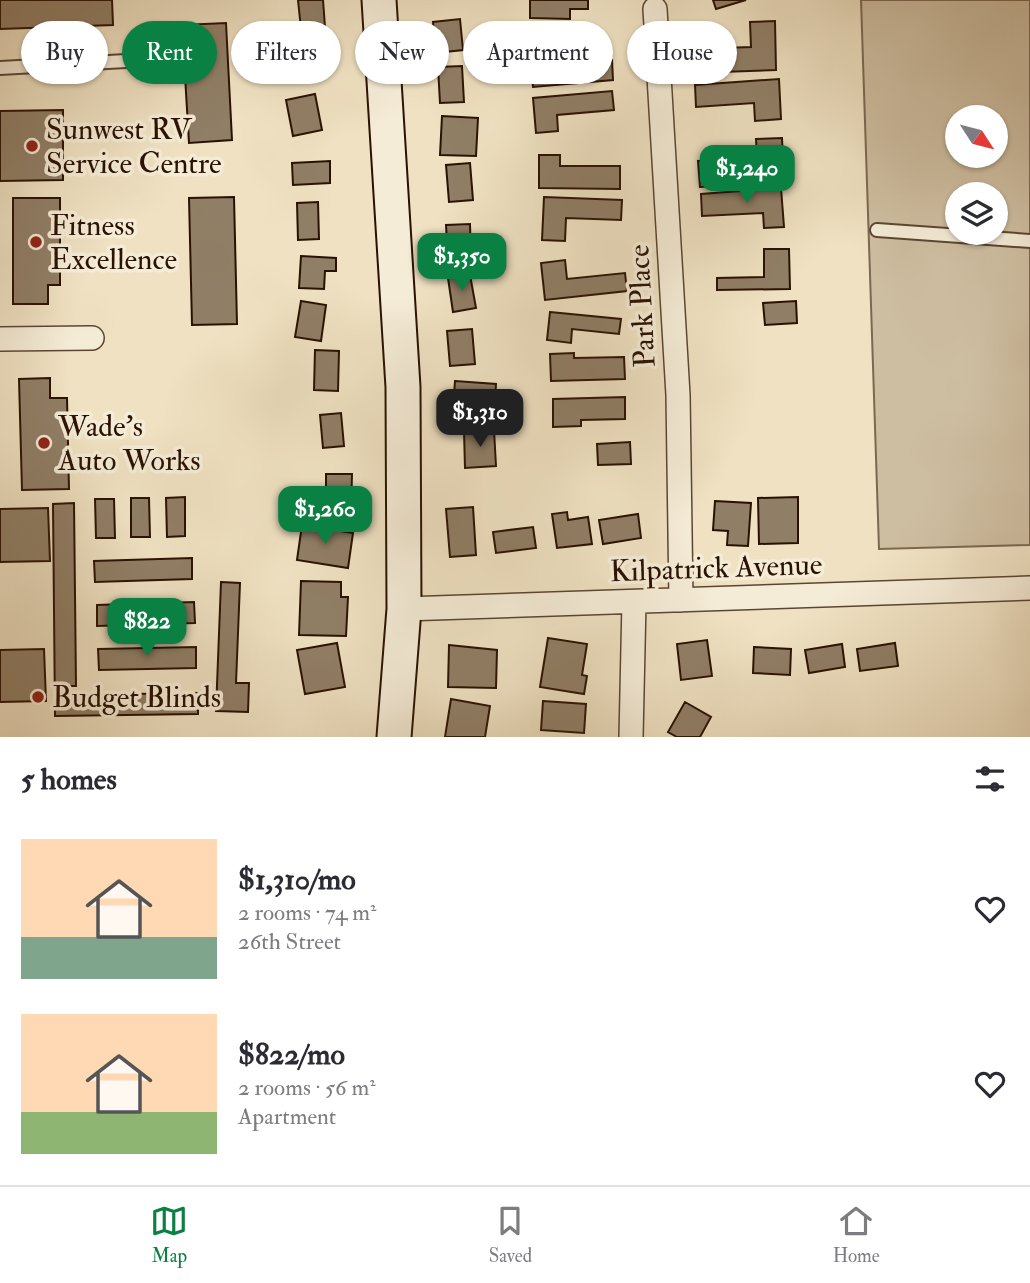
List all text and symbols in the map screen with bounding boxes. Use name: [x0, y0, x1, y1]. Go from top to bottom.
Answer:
chip: Buy: [21, 21, 108, 84]
chip: Rent: [122, 21, 217, 84]
chip: Filters: [231, 21, 341, 84]
chip: New: [355, 21, 449, 84]
chip: Apartment: [463, 21, 613, 84]
chip: House: [627, 21, 737, 84]
north arrow: [945, 105, 1008, 168]
map controls: [945, 105, 1008, 245]
place label: Sunwest RV Service Centre: [46, 111, 222, 182]
marker: Sunwest RV Service Centre: [24, 138, 40, 154]
pin: $1,240: [690, 146, 804, 205]
text: $1,240: [716, 153, 778, 182]
button: layers: [945, 182, 1008, 245]
place label: Fitness Excellence: [50, 207, 177, 278]
pin: $1,350: [405, 233, 519, 293]
marker: Fitness Excellence: [28, 234, 44, 250]
text: $1,350: [433, 241, 491, 270]
street label: Park Place: [620, 244, 664, 368]
pin: $1,310: [423, 390, 537, 449]
text: $1,310: [452, 397, 508, 426]
place label: Wade's Auto Works: [57, 408, 201, 479]
marker: Wade's Auto Works: [36, 435, 52, 451]
pin: $1,260: [268, 486, 382, 546]
text: $1,260: [294, 494, 356, 523]
street label: Kilpatrick Avenue: [609, 546, 823, 590]
pin: $822: [106, 598, 188, 658]
text: $822: [123, 606, 171, 635]
place label: Budget Blinds: [52, 679, 221, 716]
marker: Budget Blinds: [30, 689, 46, 705]
icon: filters: [971, 760, 1009, 798]
text: 5 homes: [21, 761, 117, 798]
text: $1,310/mo: [238, 861, 356, 898]
icon: home: [77, 867, 161, 951]
icon: heart: [971, 890, 1009, 928]
text: 2 rooms · 74 m²: [238, 898, 377, 927]
text: 26th Street: [238, 927, 341, 956]
text: $822/mo: [238, 1036, 345, 1073]
icon: home: [77, 1042, 161, 1126]
icon: heart: [971, 1065, 1009, 1103]
text: 2 rooms · 56 m²: [238, 1073, 376, 1102]
text: Apartment: [238, 1102, 336, 1131]
tab: Map: [150, 1202, 188, 1268]
tab: Saved: [489, 1202, 532, 1268]
tab: Home: [833, 1202, 880, 1268]

